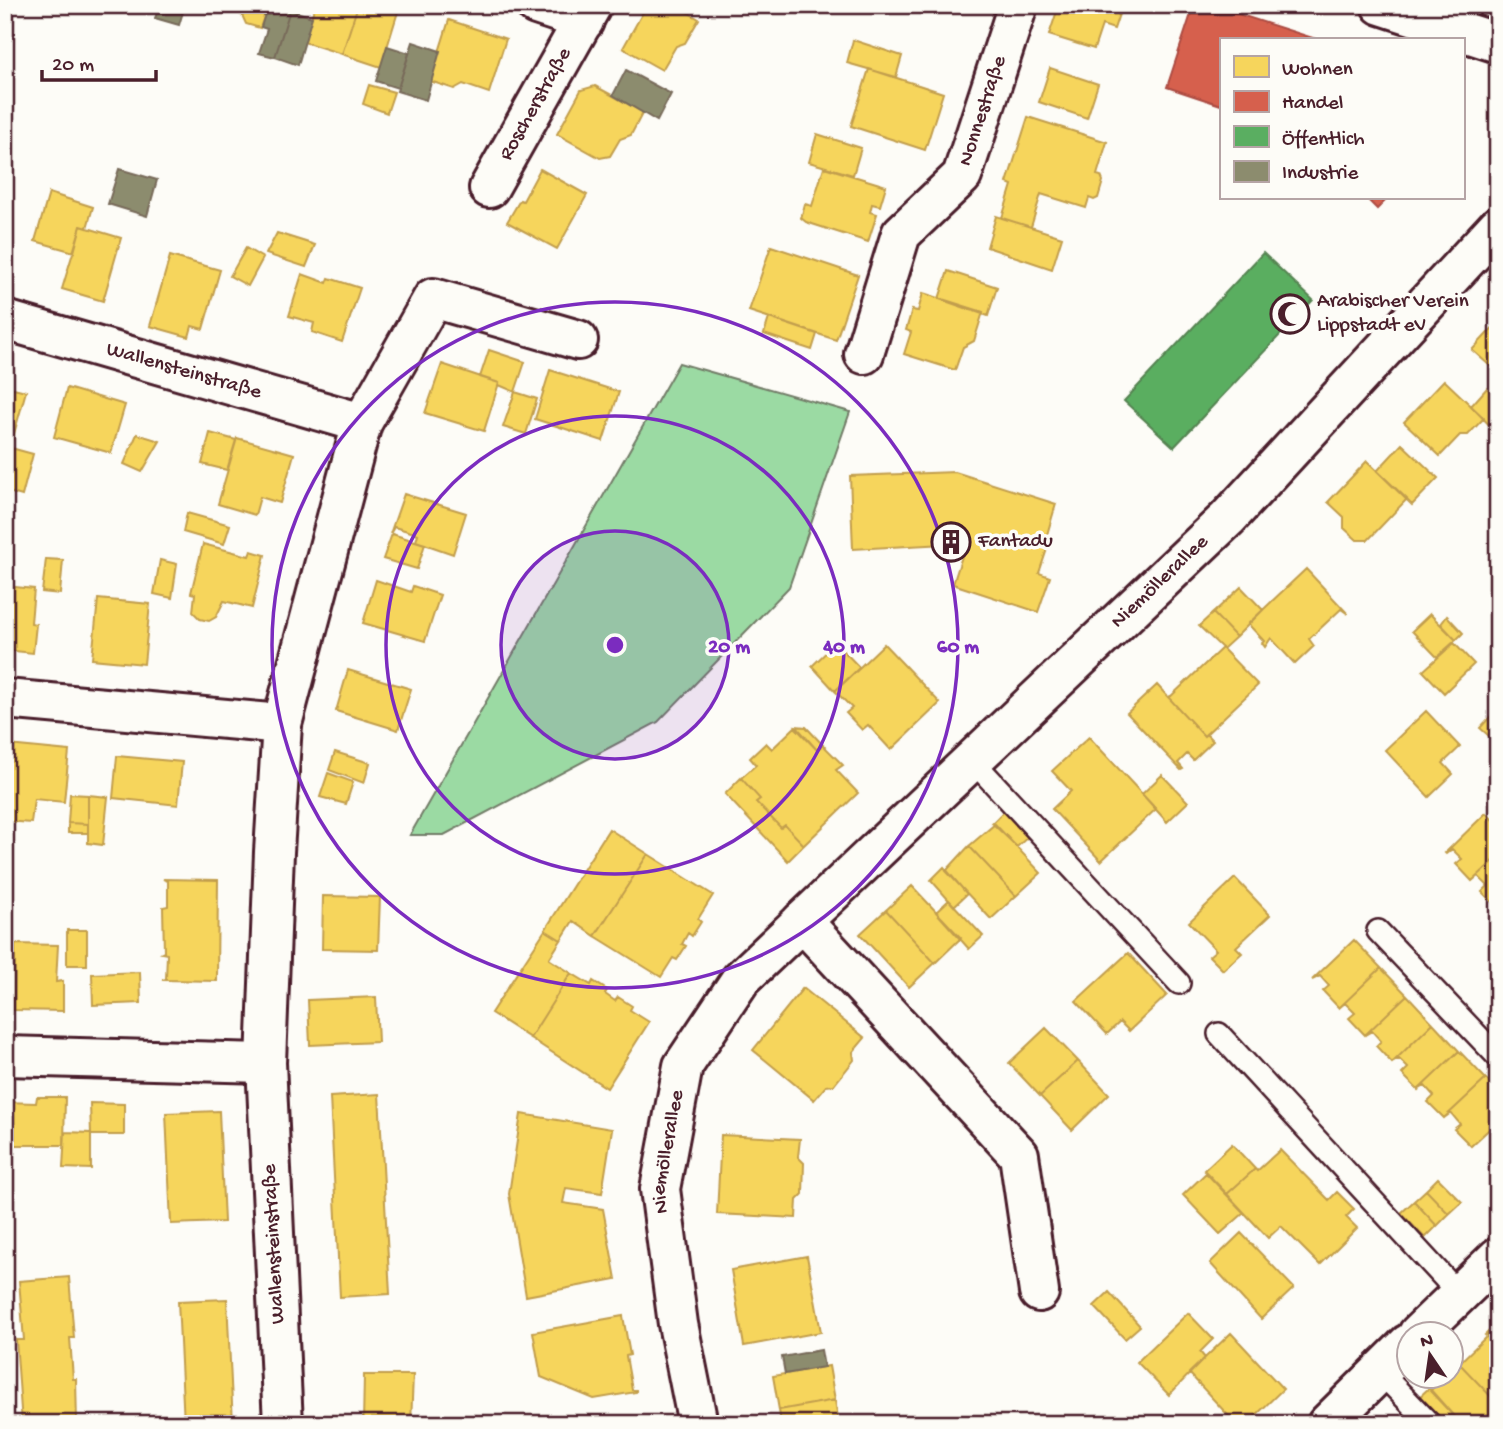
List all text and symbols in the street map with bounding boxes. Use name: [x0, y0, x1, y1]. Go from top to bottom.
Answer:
scale bar: [42, 38, 156, 82]
legend: [1220, 38, 1464, 200]
street label: Roscherstraße: [494, 43, 578, 165]
street label: Nonnestraße: [954, 52, 1013, 169]
text: 20 m: [52, 54, 94, 79]
text: Wohnen: [1282, 58, 1353, 83]
text: Handel: [1282, 92, 1343, 117]
text: Öffentlich: [1282, 128, 1364, 153]
text: Industrie: [1282, 162, 1359, 187]
place label: Arabischer Verein Lippstadt eV: [1317, 290, 1469, 339]
mosque icon: Arabischer Verein Lippstadt eV: [1269, 293, 1311, 335]
street label: Wallensteinstraße: [103, 337, 265, 406]
building icon: Fantadu: [930, 521, 972, 563]
street label: Niemöllerallee: [1106, 529, 1215, 634]
place label: Fantadu: [977, 530, 1053, 555]
centre of rings: [603, 633, 627, 657]
text: 20 m: [708, 636, 750, 661]
text: 40 m: [822, 636, 865, 661]
text: 60 m: [937, 636, 979, 661]
street label: Niemöllerallee: [647, 1087, 691, 1215]
street label: Wallensteinstraße: [258, 1162, 292, 1325]
north arrow: [1394, 1320, 1464, 1390]
text: N: [1418, 1329, 1436, 1354]

